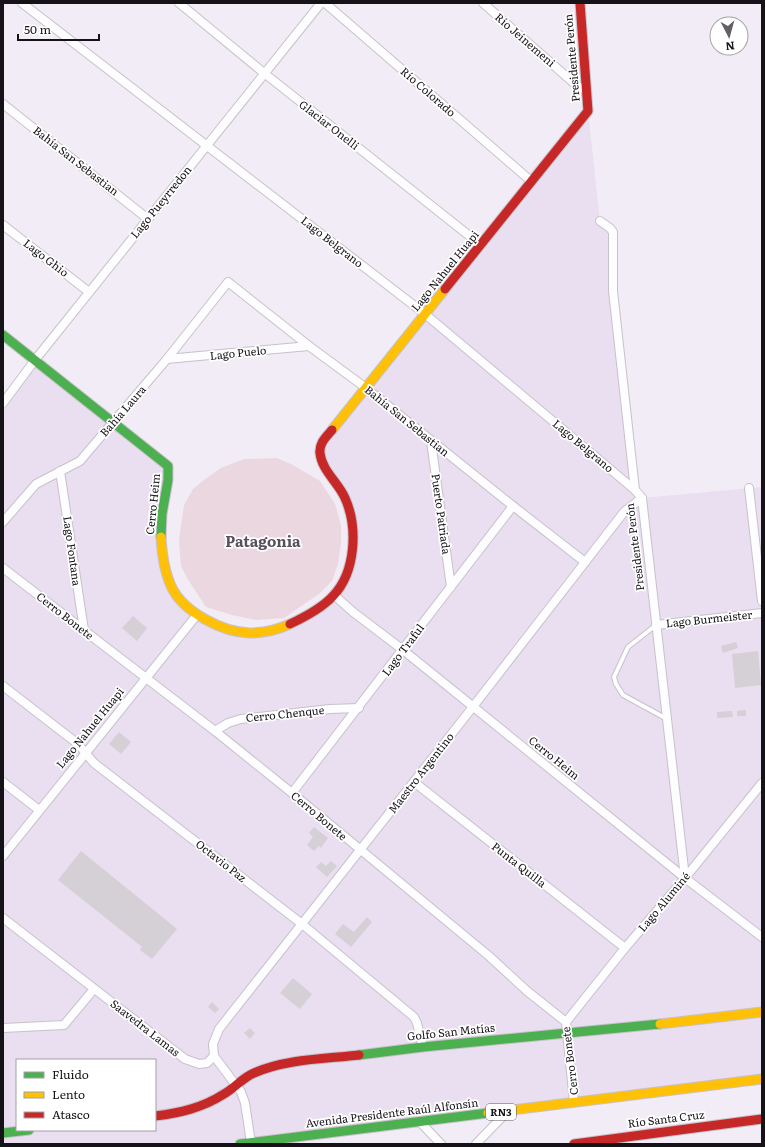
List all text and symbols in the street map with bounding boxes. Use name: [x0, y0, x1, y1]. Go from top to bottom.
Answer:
street label: Río Jeinemeni: [492, 9, 560, 70]
street label: Presidente Perón: [559, 13, 583, 103]
scale bar: [18, 16, 99, 42]
north arrow: [709, 16, 749, 56]
text: 50 m: [24, 20, 51, 38]
text: N: [725, 39, 736, 55]
street label: Río Colorado: [398, 63, 460, 120]
street label: Glaciar Onelli: [296, 96, 363, 153]
street label: Bahía San Sebastian: [30, 122, 123, 199]
street label: Lago Pueyrredon: [126, 162, 195, 241]
street label: Lago Belgrano: [298, 212, 367, 271]
street label: Lago Nahuel Huapi: [407, 226, 482, 314]
street label: Lago Ghio: [21, 235, 72, 280]
street label: Lago Puelo: [209, 341, 267, 363]
street label: Bahía Laura: [96, 381, 149, 439]
street label: Bahía San Sebastian: [362, 381, 453, 459]
street label: Lago Belgrano: [550, 415, 617, 475]
street label: Cerro Heim: [141, 472, 163, 535]
street label: Puerto Patriada: [428, 473, 456, 555]
street label: Presidente Perón: [621, 502, 647, 592]
street label: Lago Fontana: [60, 515, 86, 587]
district label: Patagonia: [225, 529, 301, 552]
street label: Cerro Bonete: [34, 588, 98, 643]
street label: Lago Burmeister: [665, 605, 754, 631]
street label: Lago Traful: [377, 620, 427, 679]
street label: Lago Nahuel Huapi: [52, 683, 127, 771]
street label: Cerro Chenque: [245, 701, 325, 725]
street label: Maestro Argentino: [384, 729, 457, 816]
street label: Cerro Heim: [526, 732, 584, 783]
street label: Cerro Bonete: [288, 787, 351, 844]
street label: Octavio Paz: [193, 835, 251, 886]
street label: Punta Quilla: [489, 838, 550, 891]
street label: Lago Aluminé: [634, 868, 693, 935]
street label: Saavedra Lamas: [108, 995, 184, 1059]
street label: Golfo San Matías: [406, 1018, 496, 1044]
street label: Cerro Bonete: [557, 1026, 581, 1096]
legend: [16, 1059, 156, 1131]
text: Fluido: [52, 1065, 89, 1083]
text: Lento: [52, 1085, 85, 1103]
street label: Avenida Presidente Raúl Alfonsín: [305, 1093, 479, 1131]
road number: RN3: [486, 1104, 516, 1120]
text: Atasco: [52, 1105, 90, 1123]
street label: Río Santa Cruz: [627, 1105, 706, 1131]

